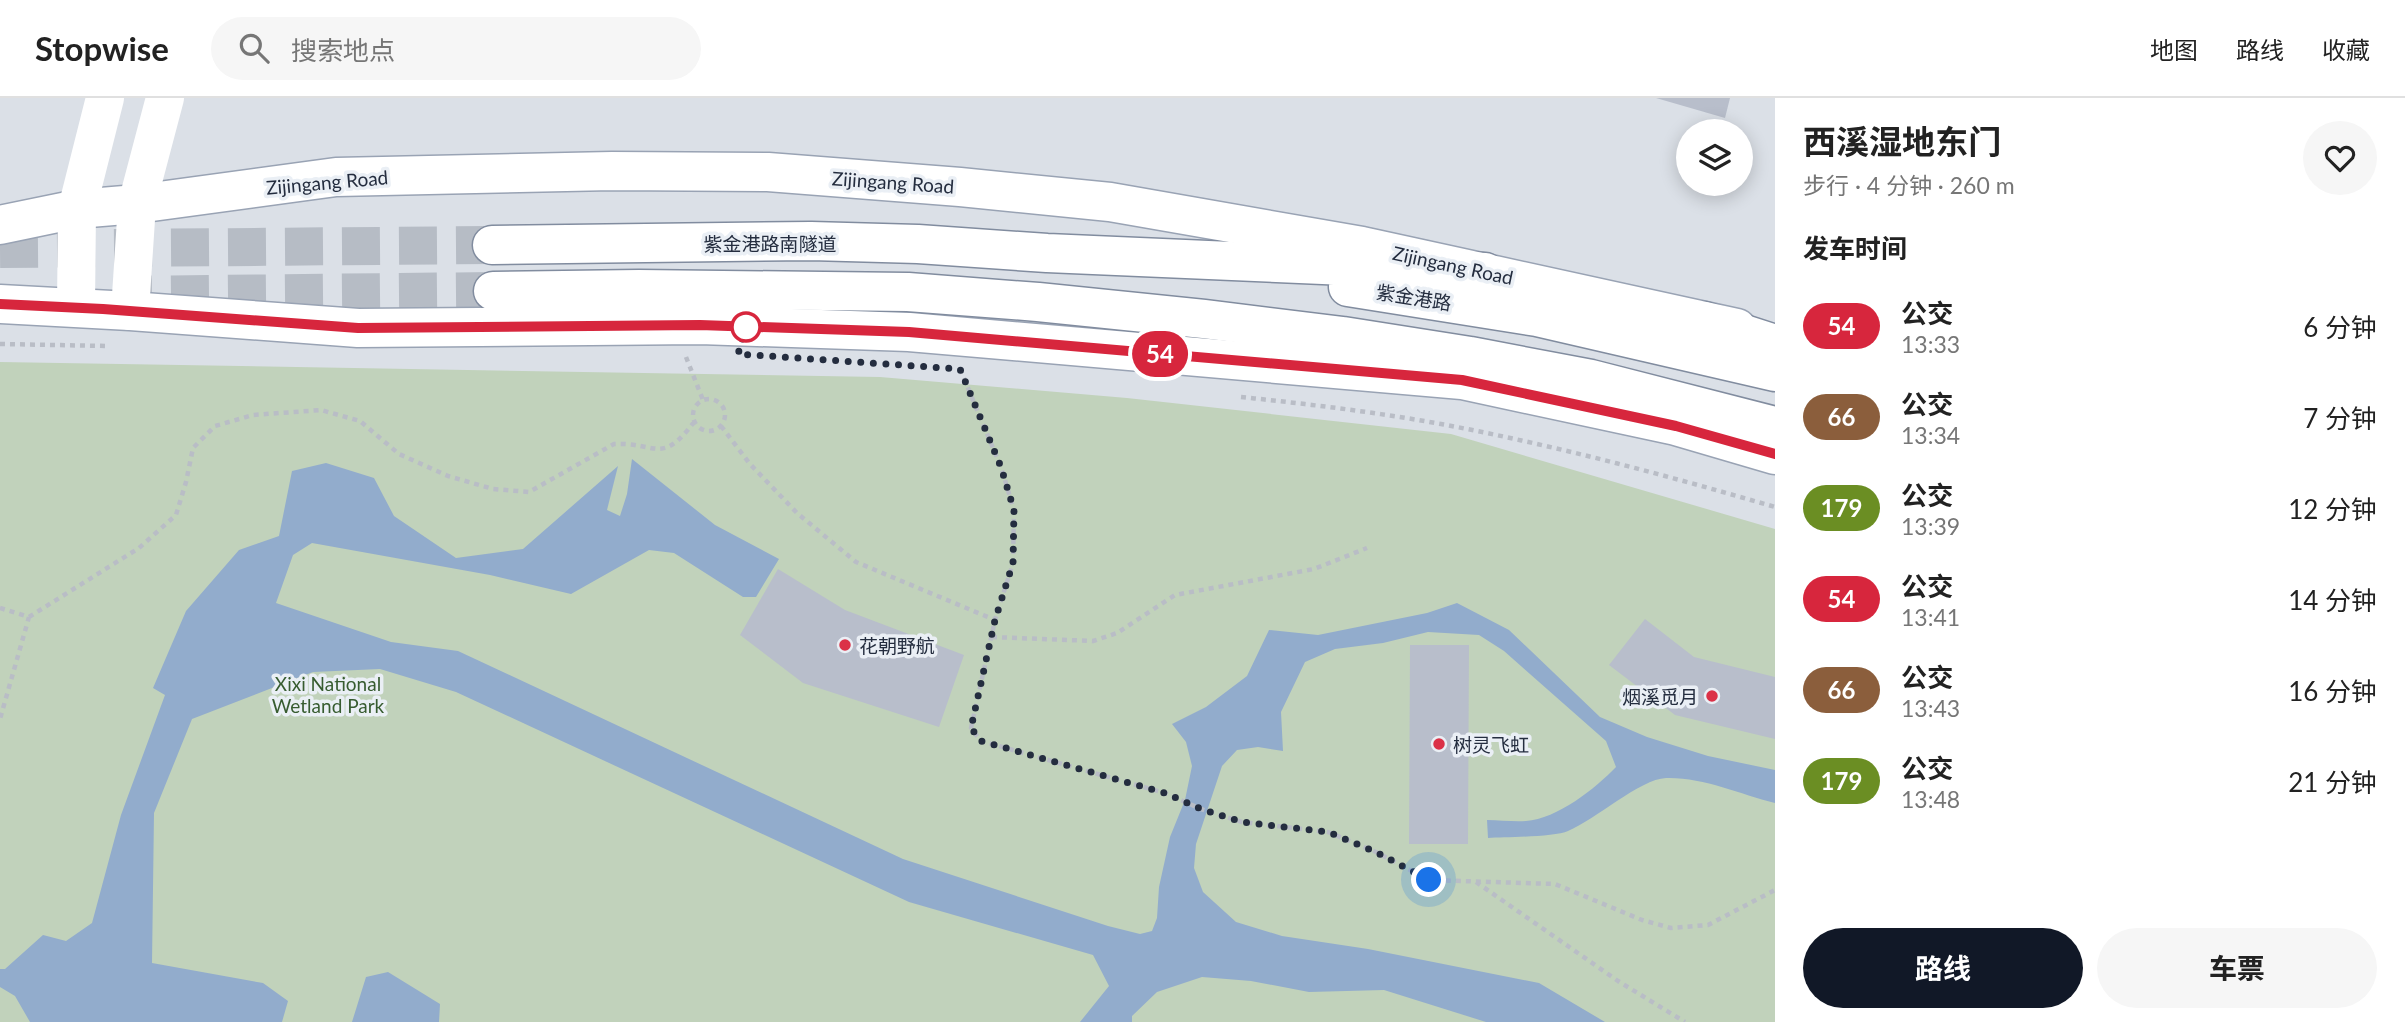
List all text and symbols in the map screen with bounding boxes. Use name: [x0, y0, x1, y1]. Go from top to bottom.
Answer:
search box: [211, 17, 701, 80]
text: Stopwise: [35, 28, 169, 68]
icon: search: [235, 29, 273, 67]
text: 搜索地点: [291, 34, 395, 66]
text: 地图: [2150, 35, 2198, 64]
text: 路线: [2236, 35, 2284, 64]
text: 收藏: [2322, 35, 2370, 64]
map controls: [1676, 119, 1753, 196]
button: layers: [1676, 119, 1753, 196]
text: 西溪湿地东门: [1803, 121, 2001, 161]
button: heart: [2303, 121, 2377, 195]
street label: Zijingang Road: [265, 165, 389, 199]
street label: Zijingang Road: [831, 166, 955, 198]
text: 步行 · 4 分钟 · 260 m: [1803, 171, 2015, 199]
street label: 紫金港路南隧道: [703, 232, 837, 255]
text: 发车时间: [1803, 232, 1907, 264]
street label: Zijingang Road: [1391, 241, 1515, 289]
street label: 紫金港路: [1375, 280, 1453, 314]
text: 公交: [1901, 297, 1953, 329]
text: 54: [1828, 311, 1855, 340]
text: 6 分钟: [2303, 311, 2377, 343]
unlabelled marker: [731, 312, 761, 342]
text: 13:33: [1901, 330, 1960, 358]
line badge: 54: [1128, 331, 1192, 377]
text: 54: [1146, 339, 1174, 368]
text: 公交: [1901, 388, 1953, 420]
text: 66: [1828, 402, 1855, 431]
text: 7 分钟: [2303, 402, 2377, 434]
text: 13:34: [1901, 421, 1960, 449]
text: 公交: [1901, 479, 1953, 511]
text: 179: [1821, 493, 1862, 522]
text: 12 分钟: [2288, 493, 2377, 525]
text: 13:39: [1901, 512, 1960, 540]
text: 公交: [1901, 570, 1953, 602]
text: 54: [1828, 584, 1855, 613]
text: 14 分钟: [2288, 584, 2377, 616]
text: 13:41: [1901, 603, 1960, 631]
place label: 花朝野航: [859, 634, 935, 657]
marker: 花朝野航: [837, 637, 853, 653]
text: 公交: [1901, 661, 1953, 693]
park label: Xixi National Wetland Park: [272, 672, 385, 717]
text: 66: [1828, 675, 1855, 704]
text: 16 分钟: [2288, 675, 2377, 707]
place label: 烟溪觅月: [1622, 685, 1698, 708]
marker: 烟溪觅月: [1704, 688, 1720, 704]
text: 13:43: [1901, 694, 1960, 722]
place label: 树灵飞虹: [1453, 733, 1529, 756]
marker: 树灵飞虹: [1431, 736, 1447, 752]
text: 公交: [1901, 752, 1953, 784]
text: 179: [1821, 766, 1862, 795]
text: 21 分钟: [2288, 766, 2377, 798]
text: 13:48: [1901, 785, 1960, 813]
your location: [1411, 862, 1446, 897]
button: 路线: [1803, 928, 2083, 1008]
button: 车票: [2097, 928, 2377, 1008]

